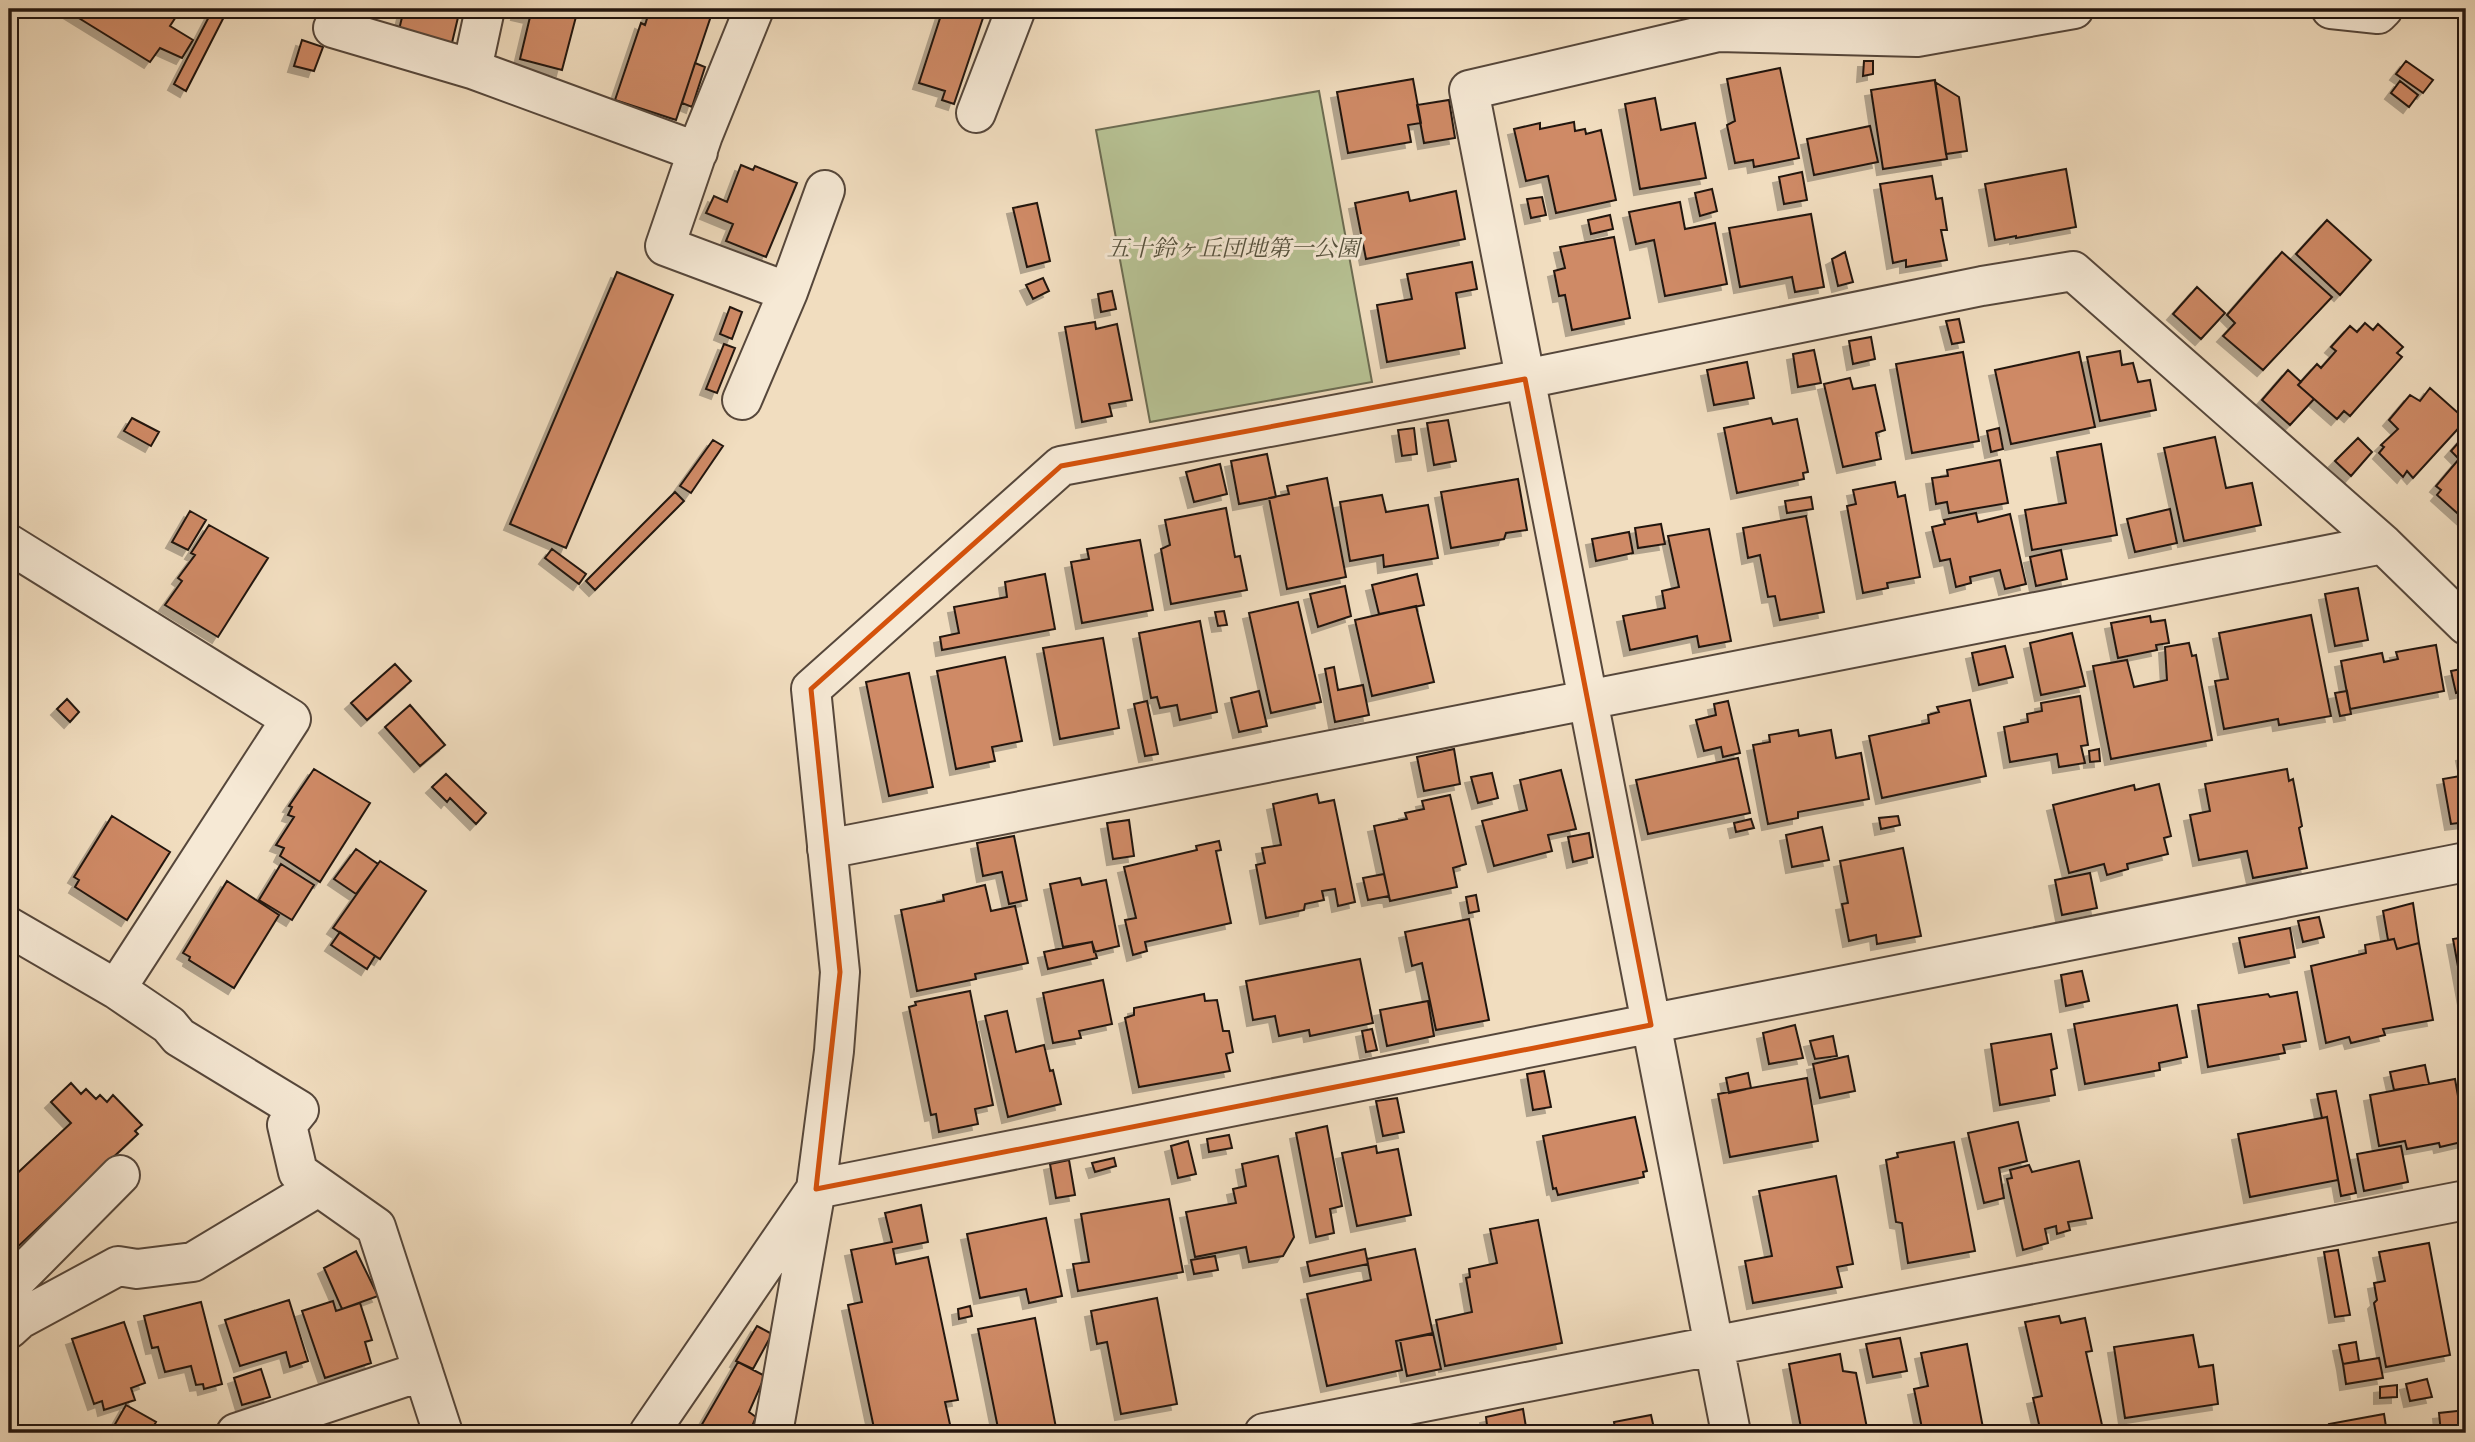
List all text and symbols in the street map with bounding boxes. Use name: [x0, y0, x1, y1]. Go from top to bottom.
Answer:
park label: 五十鈴ヶ丘団地第一公園: [1107, 234, 1364, 263]

